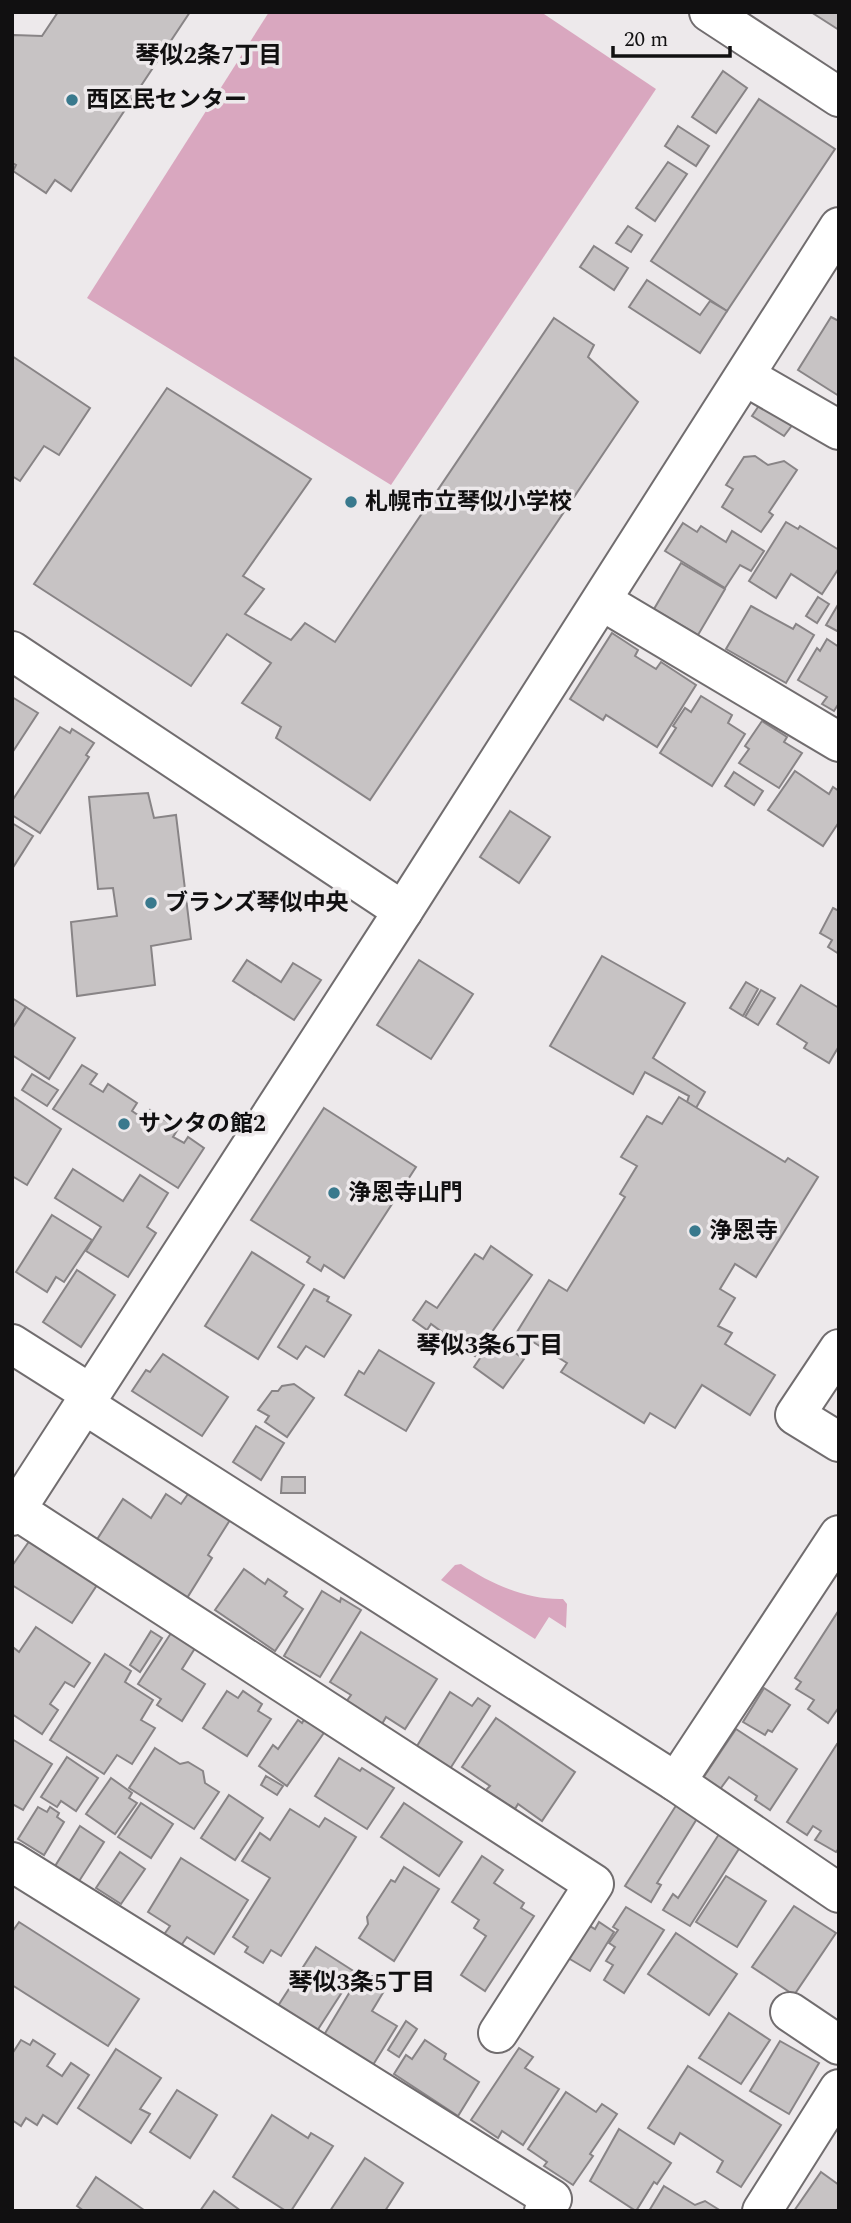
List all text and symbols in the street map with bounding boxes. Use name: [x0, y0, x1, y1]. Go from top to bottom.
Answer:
scale bar: [613, 14, 730, 58]
text: 20 m: [624, 24, 668, 56]
district label: 琴似2条7丁目: [136, 38, 282, 74]
place label: 西区民センター: [86, 83, 247, 118]
marker: 西区民センター: [64, 92, 80, 108]
place label: 札幌市立琴似小学校: [365, 485, 572, 520]
marker: 札幌市立琴似小学校: [343, 494, 359, 510]
place label: ブランズ琴似中央: [165, 886, 349, 921]
marker: ブランズ琴似中央: [143, 895, 159, 911]
place label: サンタの館2: [138, 1107, 266, 1142]
marker: サンタの館2: [116, 1116, 132, 1132]
place label: 浄恩寺山門: [348, 1176, 463, 1211]
marker: 浄恩寺山門: [326, 1185, 342, 1201]
place label: 浄恩寺: [709, 1214, 778, 1249]
marker: 浄恩寺: [687, 1223, 703, 1239]
district label: 琴似3条6丁目: [417, 1328, 563, 1364]
district label: 琴似3条5丁目: [289, 1965, 435, 2001]

